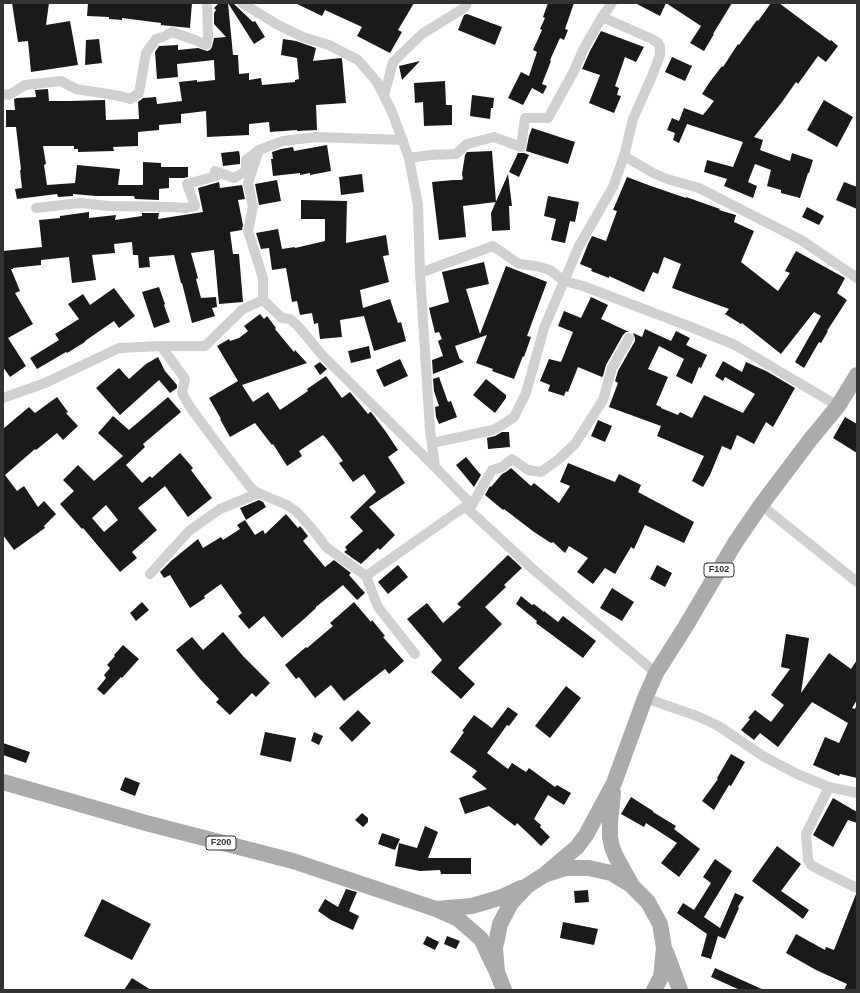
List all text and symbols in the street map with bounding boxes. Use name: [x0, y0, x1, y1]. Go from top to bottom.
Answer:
road number: F102: [704, 563, 734, 577]
road number: F200: [206, 836, 236, 850]

